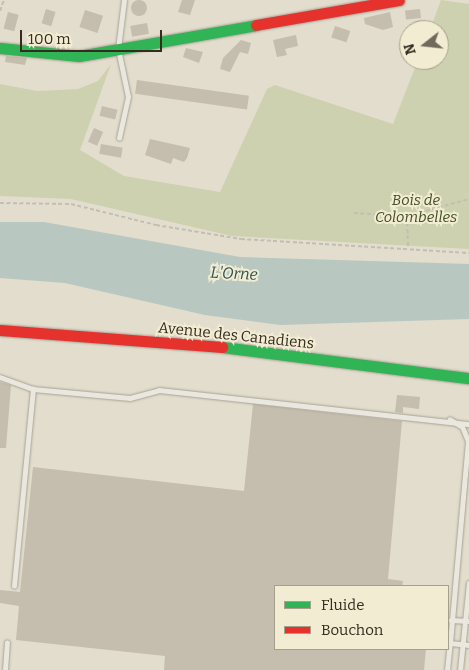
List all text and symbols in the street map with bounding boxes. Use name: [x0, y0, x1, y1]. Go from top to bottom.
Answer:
scale bar: [22, 20, 165, 52]
north arrow: [399, 20, 449, 70]
text: 100 m: [28, 30, 71, 48]
text: N: [400, 41, 420, 57]
park label: Bois de Colombelles: [375, 191, 457, 226]
water label: L'Orne: [210, 263, 258, 285]
street label: Avenue des Canadiens: [157, 319, 315, 353]
legend: [274, 585, 449, 650]
text: Fluide: [321, 596, 364, 614]
text: Bouchon: [321, 621, 383, 639]

